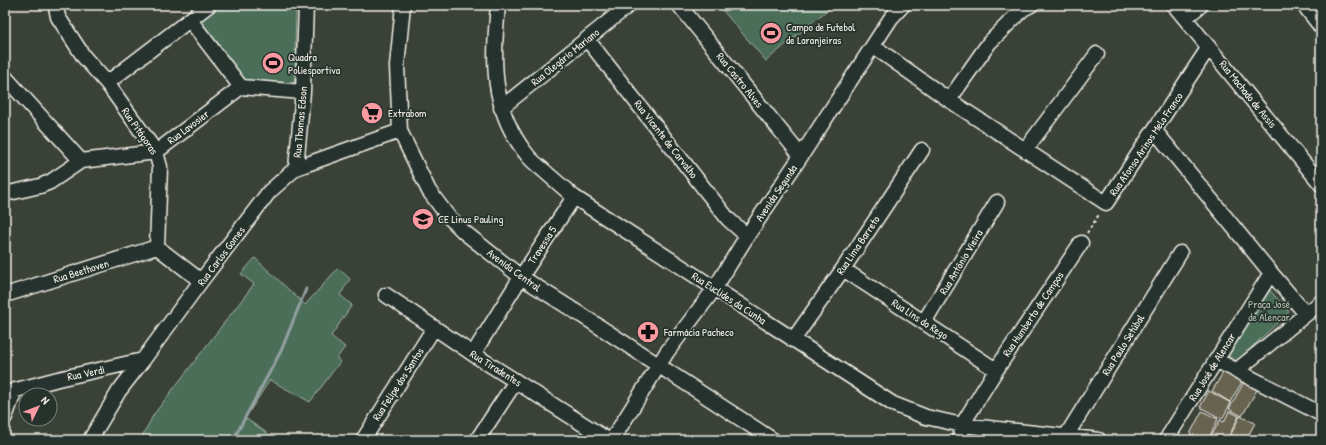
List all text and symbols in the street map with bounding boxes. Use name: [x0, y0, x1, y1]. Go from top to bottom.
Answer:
sports icon: Campo de Futebol de Laranjeiras: [758, 20, 784, 46]
place label: Campo de Futebol de Laranjeiras: [786, 20, 855, 47]
street label: Rua Olegário Mariano: [528, 25, 602, 89]
sports icon: Quadra Poliesportiva: [260, 50, 286, 76]
place label: Quadra Poliesportiva: [288, 50, 341, 77]
street label: Rua Castro Alves: [713, 50, 767, 110]
street label: Rua Machado de Assis: [1216, 57, 1280, 131]
street label: Rua Thomas Edson: [290, 86, 310, 158]
street label: Rua Afonso Arinos Melo Franco: [1106, 89, 1186, 198]
street label: Rua Vicente de Carvalho: [631, 97, 701, 181]
supermarket icon: Extrabom: [359, 100, 385, 126]
street label: Rua Pitágoras: [119, 105, 161, 157]
street label: Rua Lavosier: [164, 106, 212, 147]
place label: Extrabom: [388, 106, 427, 120]
street label: Avenida Segunda: [752, 162, 800, 224]
school or university icon: CE Linus Pauling: [410, 206, 436, 232]
place label: CE Linus Pauling: [438, 212, 503, 226]
street label: Rua Lima Barreto: [833, 212, 883, 277]
street label: Travessa 5: [525, 223, 560, 267]
street label: Rua Carlos Gomes: [194, 224, 248, 288]
street label: Rua Antônio Vieira: [936, 226, 986, 297]
street label: Avenida Central: [484, 246, 544, 294]
street label: Rua Beethoven: [52, 256, 110, 286]
street label: Rua Euclides da Cunha: [689, 269, 769, 328]
street label: Rua Humberto de Campos: [999, 269, 1067, 359]
street label: Rua Lins do Rego: [889, 296, 951, 343]
park label: Praça José de Alencar: [1248, 297, 1291, 324]
street label: Rua Paulo Setúbal: [1099, 312, 1147, 378]
pharmacy icon: Farmácia Pacheco: [635, 319, 661, 345]
place label: Farmácia Pacheco: [663, 325, 734, 339]
street label: Rua José de Alencar: [1186, 330, 1239, 404]
street label: Rua Felipe dos Santos: [369, 345, 427, 423]
street label: Rua Tiradentes: [468, 347, 524, 389]
street label: Rua Verdi: [66, 362, 106, 384]
north arrow: [18, 387, 58, 427]
text: N: [38, 393, 53, 407]

